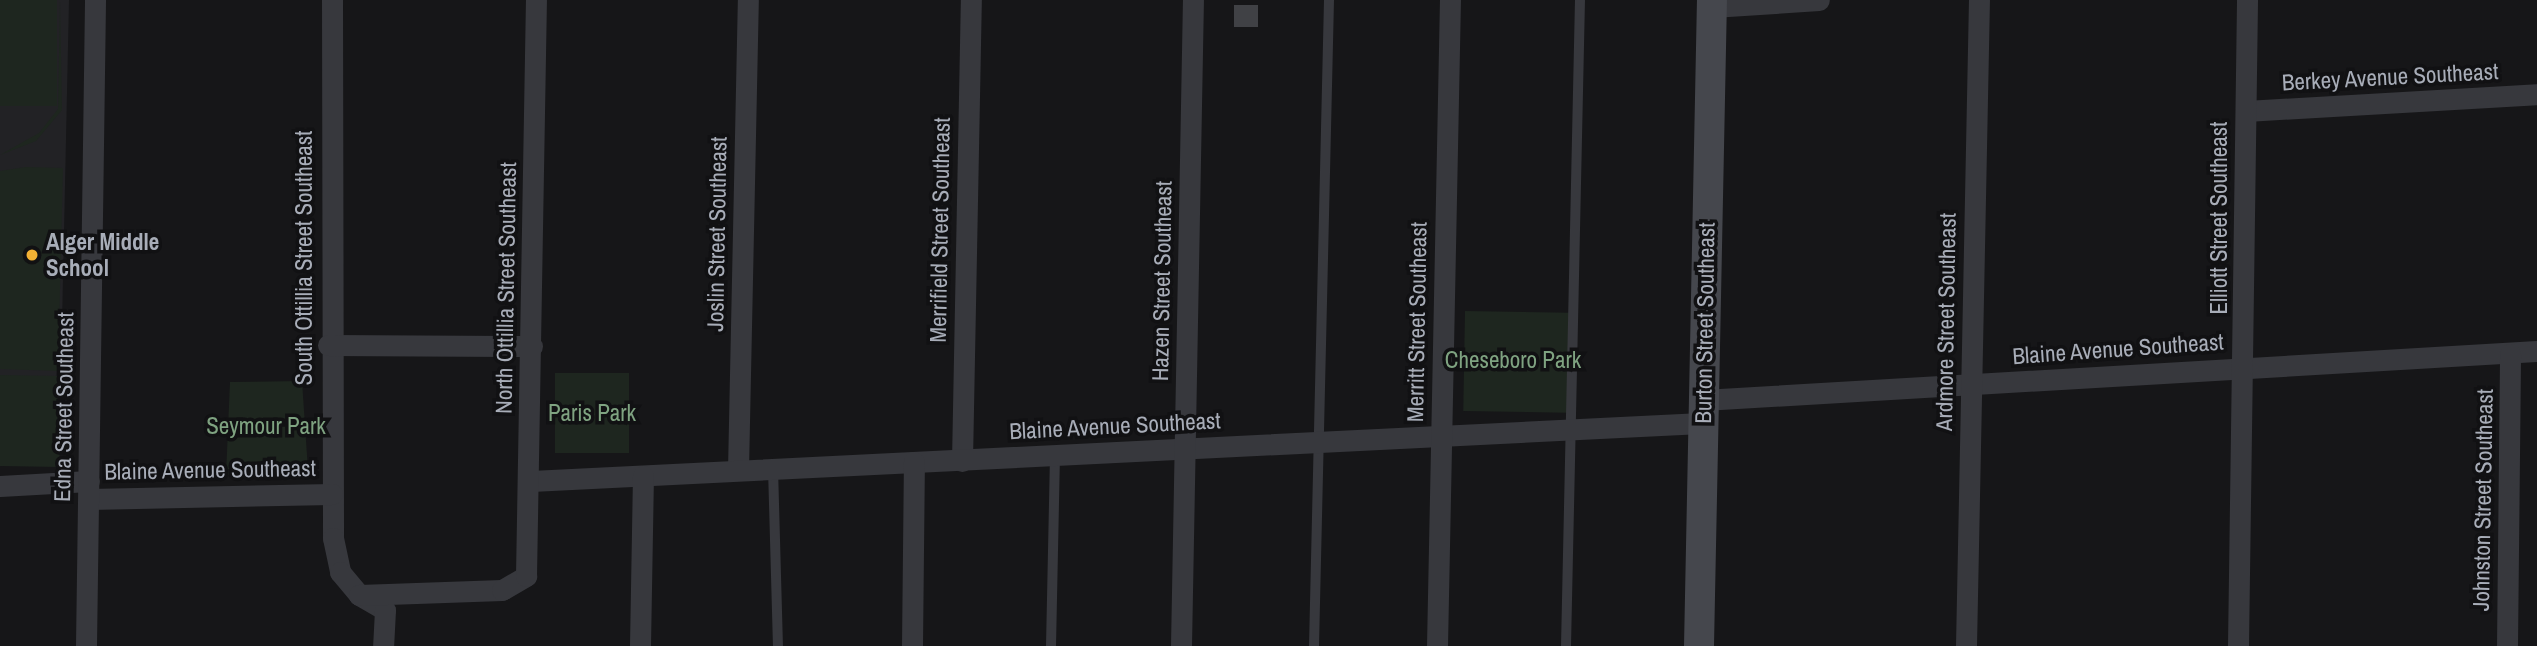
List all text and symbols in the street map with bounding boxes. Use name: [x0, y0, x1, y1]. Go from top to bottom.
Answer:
street label: Berkey Avenue Southeast: [2281, 58, 2499, 96]
street label: Merrifield Street Southeast: [924, 117, 956, 343]
street label: Elliott Street Southeast: [2205, 122, 2233, 314]
street label: South Ottillia Street Southeast: [290, 131, 318, 385]
street label: Joslin Street Southeast: [702, 136, 732, 332]
street label: North Ottillia Street Southeast: [490, 162, 522, 414]
street label: Hazen Street Southeast: [1146, 181, 1178, 381]
street label: Ardmore Street Southeast: [1930, 213, 1962, 431]
street label: Merritt Street Southeast: [1401, 222, 1433, 422]
street label: Burton Street Southeast: [1689, 222, 1721, 424]
place label: Alger Middle School: [46, 228, 159, 282]
marker: Alger Middle School: [24, 247, 40, 263]
street label: Edna Street Southeast: [49, 312, 79, 502]
street label: Blaine Avenue Southeast: [2011, 328, 2225, 370]
park label: Cheseboro Park: [1445, 346, 1581, 374]
street label: Johnston Street Southeast: [2467, 389, 2499, 611]
park label: Paris Park: [548, 399, 636, 427]
street label: Blaine Avenue Southeast: [1008, 407, 1222, 445]
park label: Seymour Park: [206, 412, 326, 440]
street label: Blaine Avenue Southeast: [104, 454, 316, 486]

